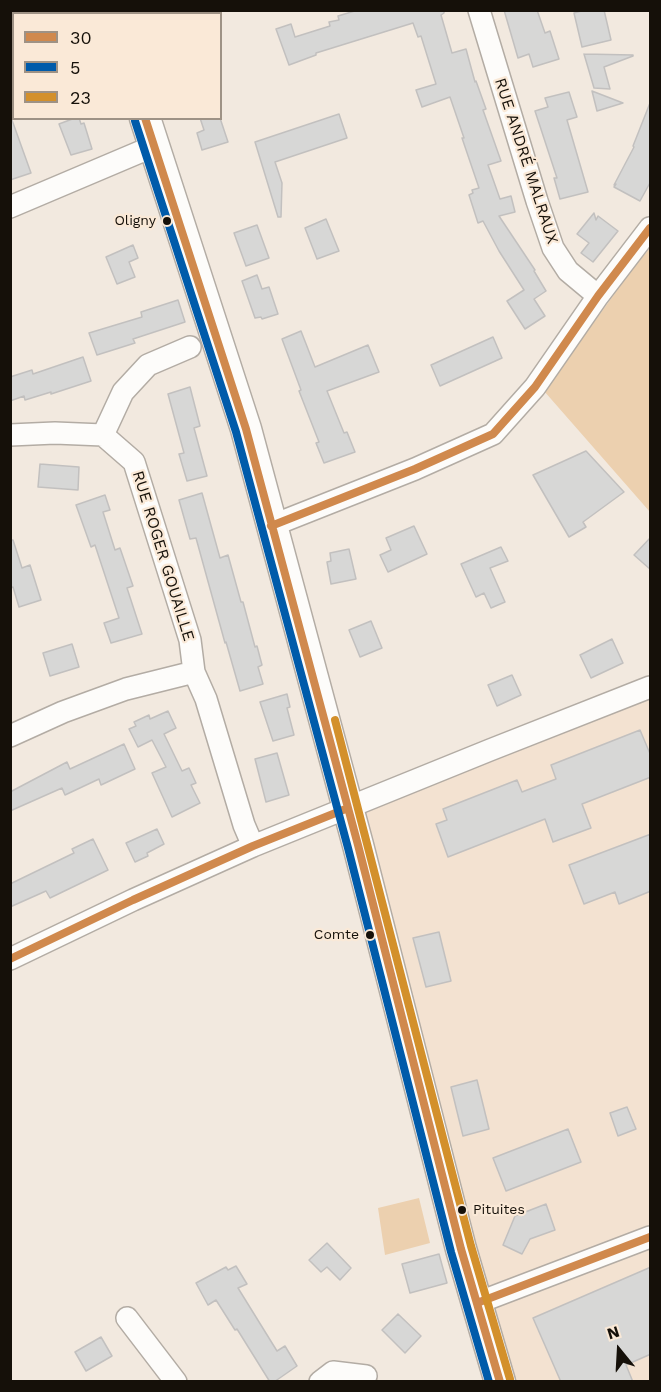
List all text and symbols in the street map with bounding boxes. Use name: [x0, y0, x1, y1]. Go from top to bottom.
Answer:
legend: [12, 12, 222, 120]
text: 30: [70, 27, 92, 48]
text: 5: [70, 57, 80, 78]
street label: RUE ANDRÉ MALRAUX: [490, 76, 562, 246]
text: 23: [70, 87, 91, 108]
place label: Oligny: [114, 213, 156, 229]
marker: Oligny: [161, 215, 173, 227]
street label: RUE ROGER GOUAILLE: [128, 468, 198, 644]
place label: Comte: [314, 927, 359, 943]
marker: Comte: [364, 929, 376, 941]
place label: Pituites: [473, 1202, 525, 1218]
marker: Pituites: [456, 1204, 468, 1216]
north arrow: [589, 1320, 649, 1380]
text: N: [605, 1322, 622, 1343]

